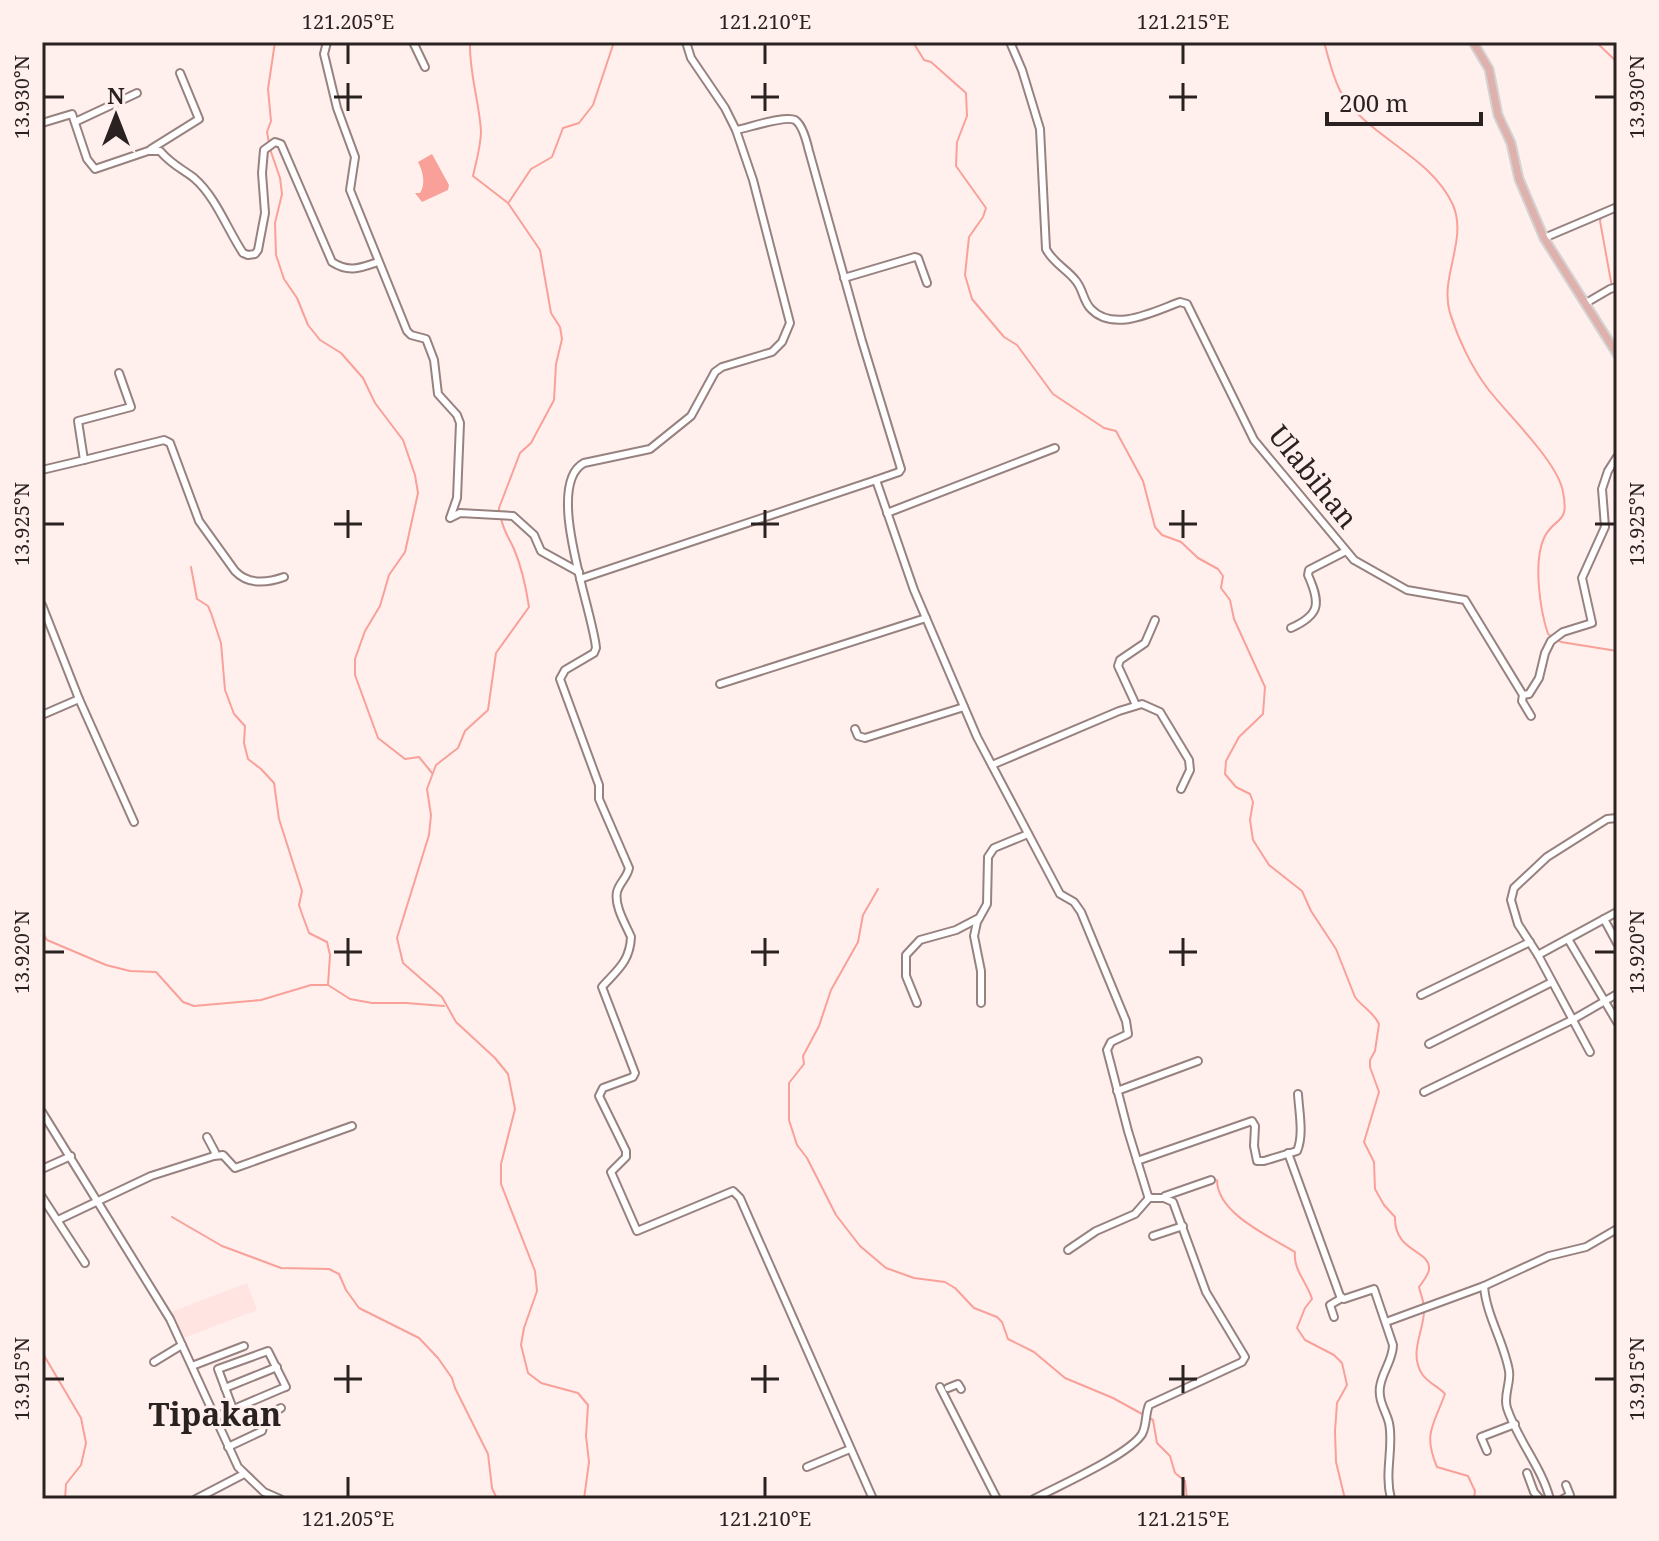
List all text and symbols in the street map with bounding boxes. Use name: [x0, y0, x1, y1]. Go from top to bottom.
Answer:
text: 121.205°E: [302, 8, 394, 35]
text: 121.210°E: [719, 8, 811, 35]
text: 121.215°E: [1137, 8, 1229, 35]
text: 13.930°N: [8, 55, 35, 139]
text: 13.930°N: [1623, 55, 1650, 139]
north arrow: [76, 76, 156, 156]
scale bar: [1327, 76, 1481, 126]
text: N: [107, 80, 125, 110]
text: 200 m: [1339, 86, 1408, 119]
street label: Ulabihan: [1261, 417, 1367, 535]
text: 13.925°N: [8, 482, 35, 566]
text: 13.925°N: [1623, 482, 1650, 566]
text: 13.920°N: [8, 910, 35, 994]
text: 13.920°N: [1623, 910, 1650, 994]
text: 13.915°N: [8, 1337, 35, 1421]
text: 13.915°N: [1623, 1337, 1650, 1421]
district label: Tipakan: [149, 1392, 281, 1435]
text: 121.205°E: [302, 1505, 394, 1532]
text: 121.210°E: [719, 1505, 811, 1532]
text: 121.215°E: [1137, 1505, 1229, 1532]

